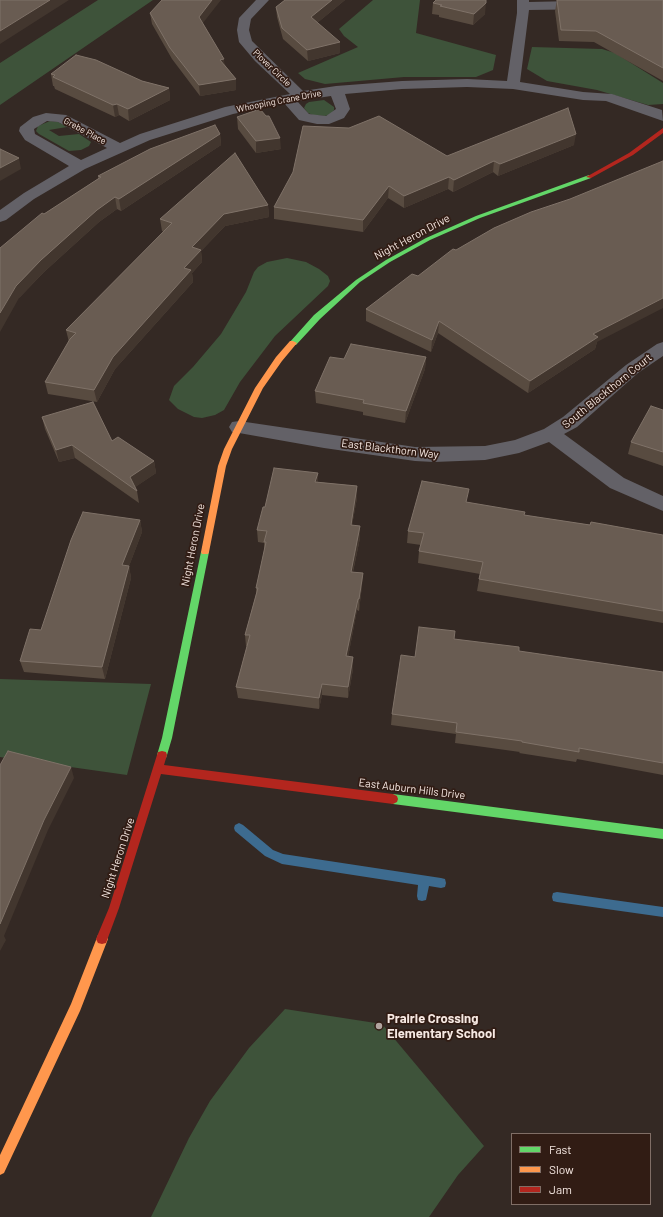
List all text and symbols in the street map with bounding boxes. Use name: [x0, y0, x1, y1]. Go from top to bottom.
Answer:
street label: Plover Circle: [251, 47, 293, 89]
street label: Whooping Crane Drive: [236, 87, 322, 115]
street label: Grebe Place: [62, 115, 108, 147]
street label: Night Heron Drive: [372, 211, 452, 263]
street label: South Blackthorn Court: [560, 351, 654, 431]
street label: East Blackthorn Way: [341, 436, 439, 462]
street label: Night Heron Drive: [179, 503, 207, 587]
street label: East Auburn Hills Drive: [358, 776, 466, 802]
street label: Night Heron Drive: [99, 816, 137, 900]
place label: Prairie Crossing Elementary School: [387, 1011, 495, 1042]
marker: Prairie Crossing Elementary School: [374, 1021, 384, 1031]
legend: [511, 1133, 651, 1205]
text: Fast: [549, 1142, 572, 1156]
text: Slow: [549, 1162, 574, 1176]
text: Jam: [549, 1182, 572, 1196]

